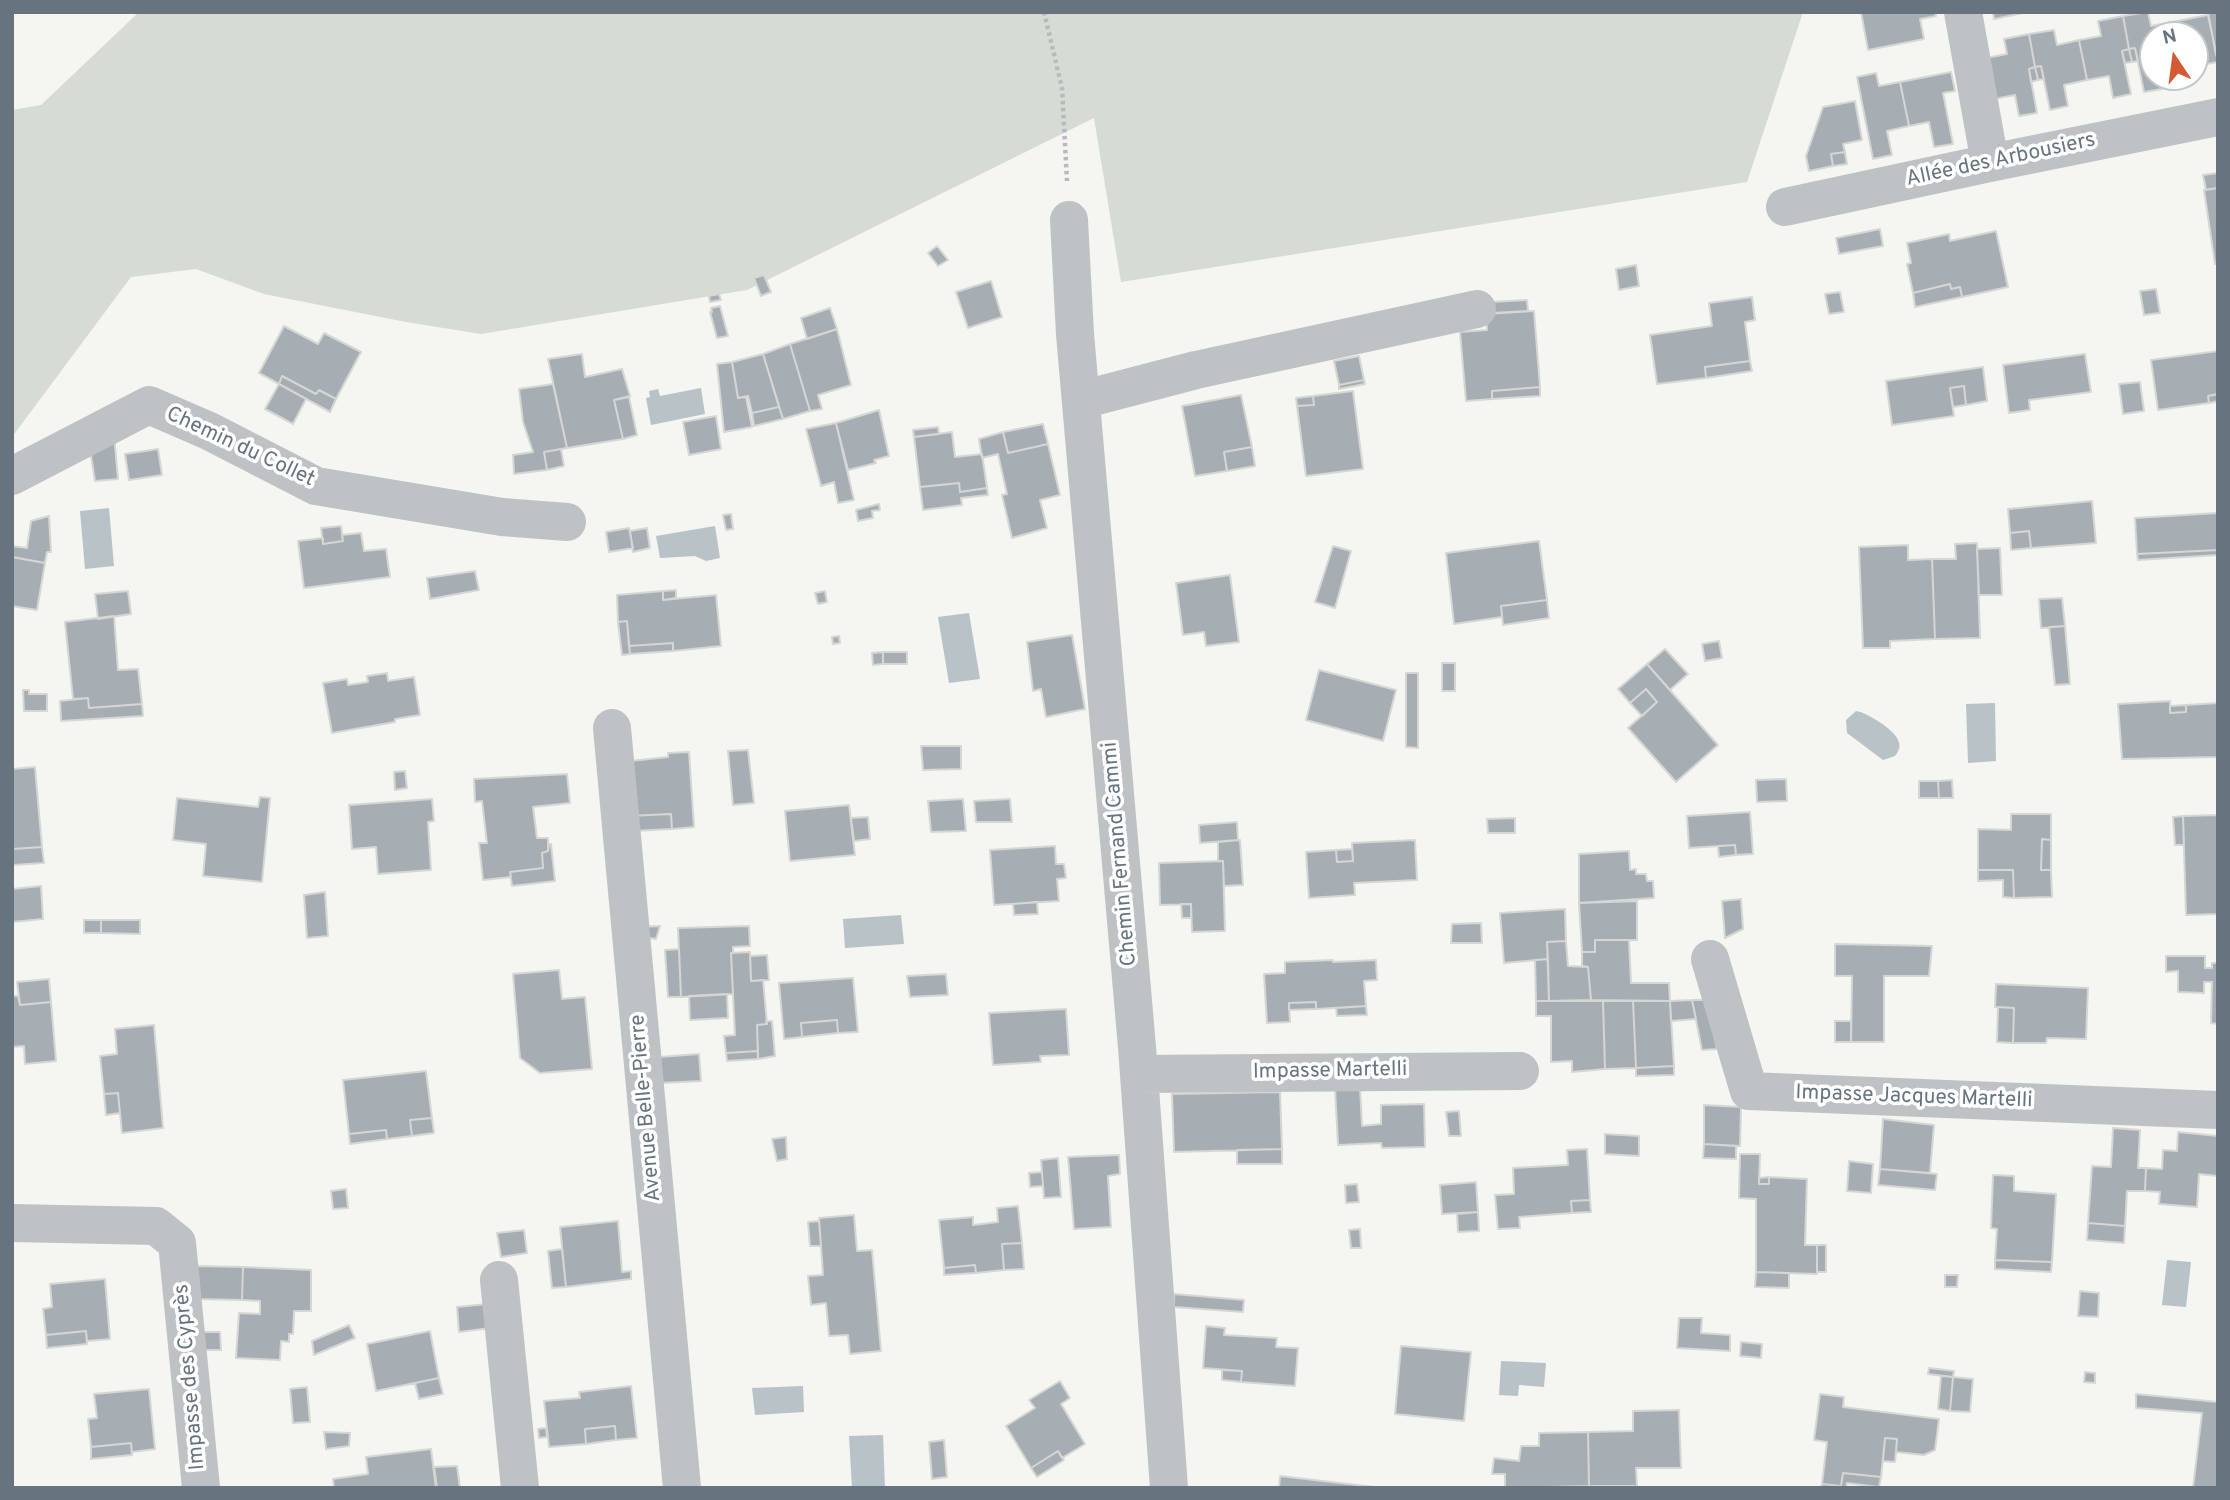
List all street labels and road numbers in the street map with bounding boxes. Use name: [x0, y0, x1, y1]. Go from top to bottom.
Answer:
street label: Allée des Arbousiers: [1904, 129, 2098, 193]
street label: Chemin du Collet: [162, 403, 318, 493]
street label: Chemin Fernand Cammi: [1099, 741, 1143, 967]
street label: Avenue Belle-Pierre: [626, 1013, 668, 1203]
street label: Impasse Martelli: [1253, 1058, 1407, 1086]
street label: Impasse Jacques Martelli: [1795, 1081, 2033, 1115]
street label: Impasse des Cyprès: [170, 1283, 212, 1471]

